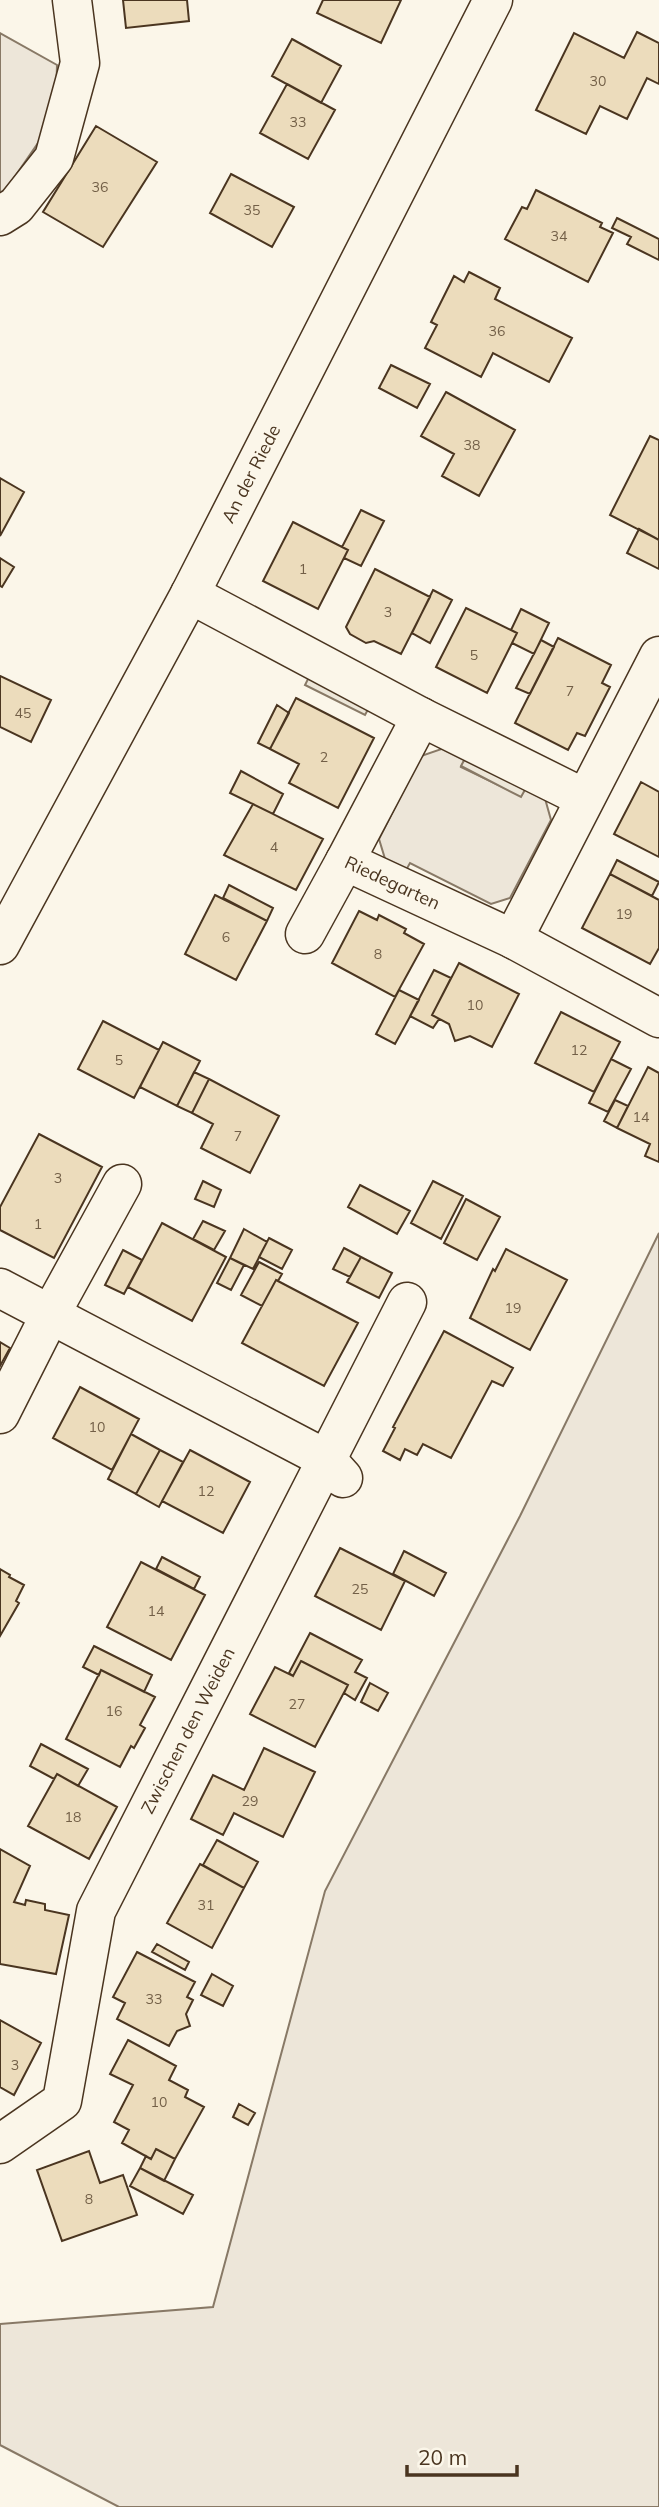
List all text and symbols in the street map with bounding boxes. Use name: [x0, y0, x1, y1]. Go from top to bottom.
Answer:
house number: 30: [590, 72, 606, 90]
house number: 33: [290, 113, 306, 131]
house number: 36: [92, 178, 108, 196]
house number: 35: [244, 201, 260, 219]
house number: 34: [551, 227, 568, 245]
house number: 36: [489, 322, 505, 340]
street label: An der Riede: [216, 421, 286, 527]
house number: 38: [464, 436, 480, 454]
house number: 1: [299, 560, 307, 578]
house number: 3: [384, 603, 392, 621]
house number: 5: [470, 646, 478, 664]
house number: 7: [566, 682, 574, 700]
house number: 45: [15, 704, 31, 722]
house number: 2: [320, 748, 328, 766]
house number: 4: [270, 838, 279, 856]
street label: Riedegarten: [341, 851, 444, 915]
house number: 19: [616, 905, 632, 923]
house number: 6: [222, 928, 230, 946]
house number: 8: [374, 945, 382, 963]
house number: 10: [467, 996, 483, 1014]
house number: 12: [571, 1041, 587, 1059]
house number: 5: [115, 1051, 123, 1069]
house number: 14: [633, 1108, 650, 1126]
house number: 7: [234, 1127, 242, 1145]
house number: 3: [54, 1169, 62, 1187]
house number: 1: [34, 1215, 42, 1233]
house number: 19: [505, 1299, 521, 1317]
house number: 10: [89, 1418, 105, 1436]
house number: 12: [198, 1482, 214, 1500]
house number: 25: [352, 1580, 368, 1598]
house number: 14: [148, 1602, 165, 1620]
street label: Zwischen den Weiden: [136, 1643, 240, 1817]
house number: 27: [289, 1695, 305, 1713]
house number: 16: [106, 1702, 122, 1720]
house number: 29: [242, 1792, 258, 1810]
house number: 18: [65, 1808, 81, 1826]
house number: 31: [198, 1896, 214, 1914]
house number: 33: [146, 1990, 162, 2008]
house number: 3: [11, 2056, 19, 2074]
house number: 10: [151, 2093, 167, 2111]
house number: 8: [85, 2190, 93, 2208]
scale bar: [407, 2434, 517, 2478]
text: 20 m: [418, 2444, 467, 2470]

